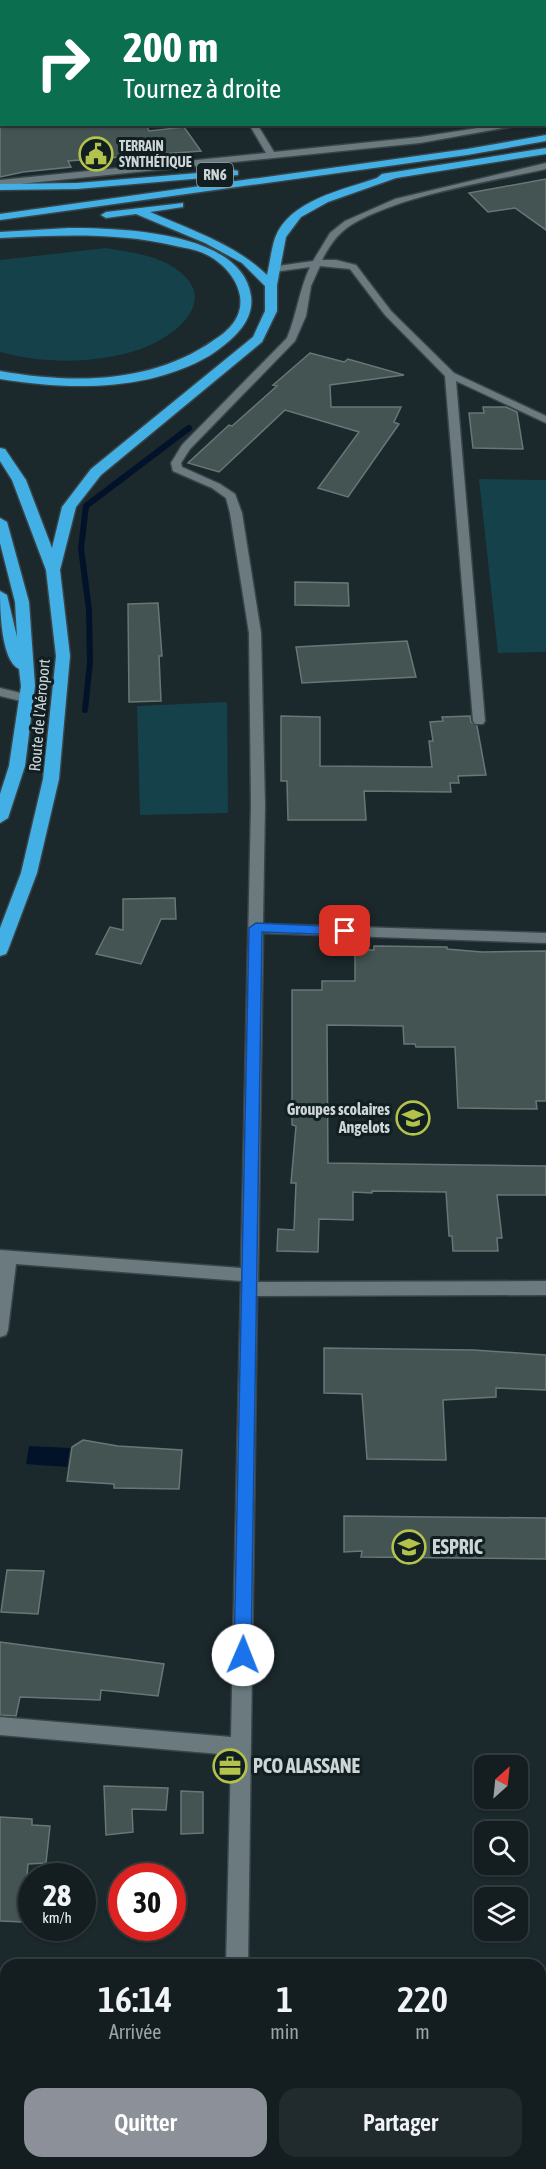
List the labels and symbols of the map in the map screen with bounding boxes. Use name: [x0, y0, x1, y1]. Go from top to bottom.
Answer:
public building icon: TERRAIN SYNTHÉTIQUE: [78, 136, 114, 172]
place label: TERRAIN SYNTHÉTIQUE: [119, 138, 192, 170]
road number: RN6: [197, 163, 233, 187]
street label: Route de l'Aéroport: [25, 658, 54, 772]
pin: [319, 905, 370, 956]
place label: Groupes scolaires Angelots: [287, 1100, 390, 1136]
school or university icon: Groupes scolaires Angelots: [395, 1100, 431, 1136]
school or university icon: ESPRIC: [391, 1529, 427, 1565]
place label: ESPRIC: [432, 1535, 483, 1558]
position arrow: [211, 1623, 275, 1687]
office icon: PCO ALASSANE: [212, 1748, 248, 1784]
place label: PCO ALASSANE: [253, 1754, 361, 1777]
north arrow: [474, 1755, 528, 1809]
speed limit sign: 30: [108, 1863, 186, 1941]

